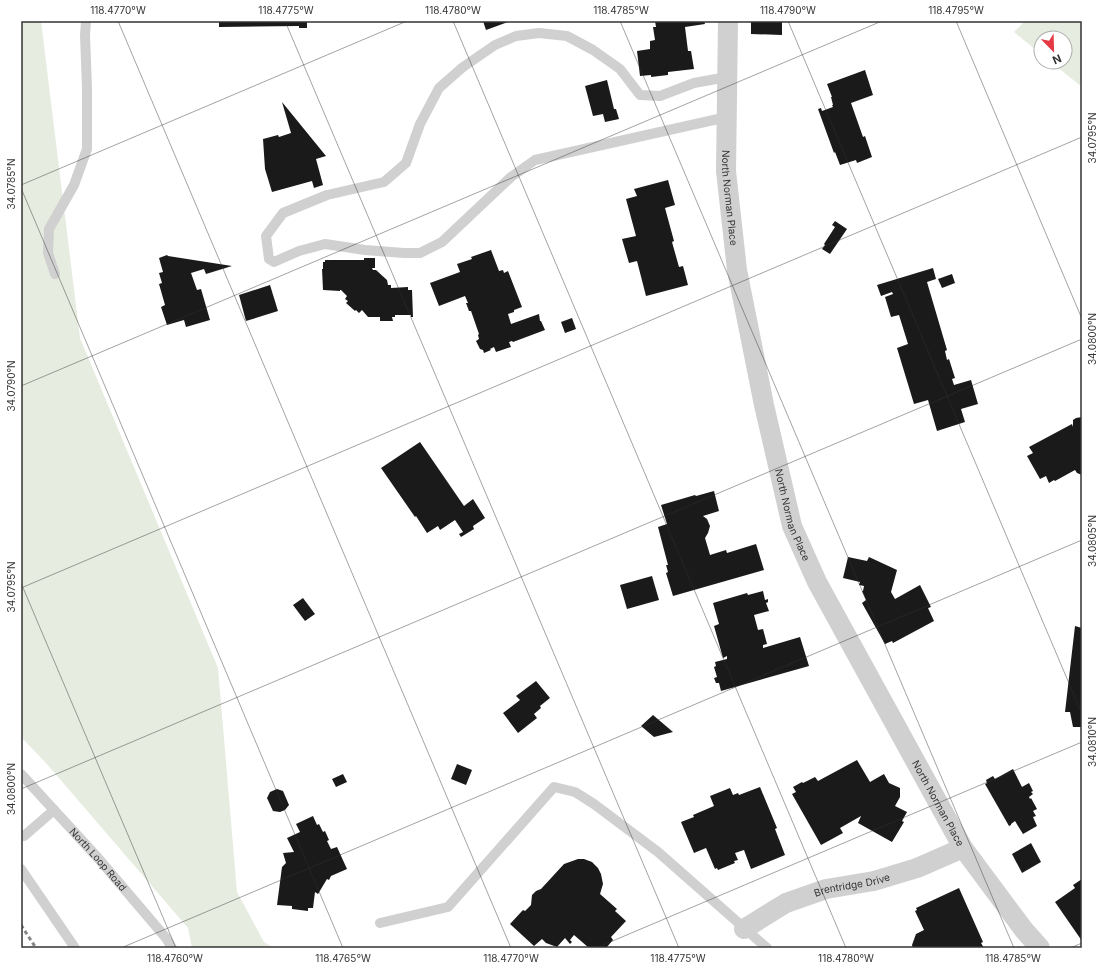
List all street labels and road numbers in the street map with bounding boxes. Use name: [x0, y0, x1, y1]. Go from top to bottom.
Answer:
street label: North Norman Place: [720, 150, 740, 246]
street label: North Norman Place: [773, 468, 813, 563]
street label: North Norman Place: [910, 758, 967, 848]
street label: North Loop Road: [67, 825, 129, 893]
street label: Brentridge Drive: [812, 871, 891, 899]

